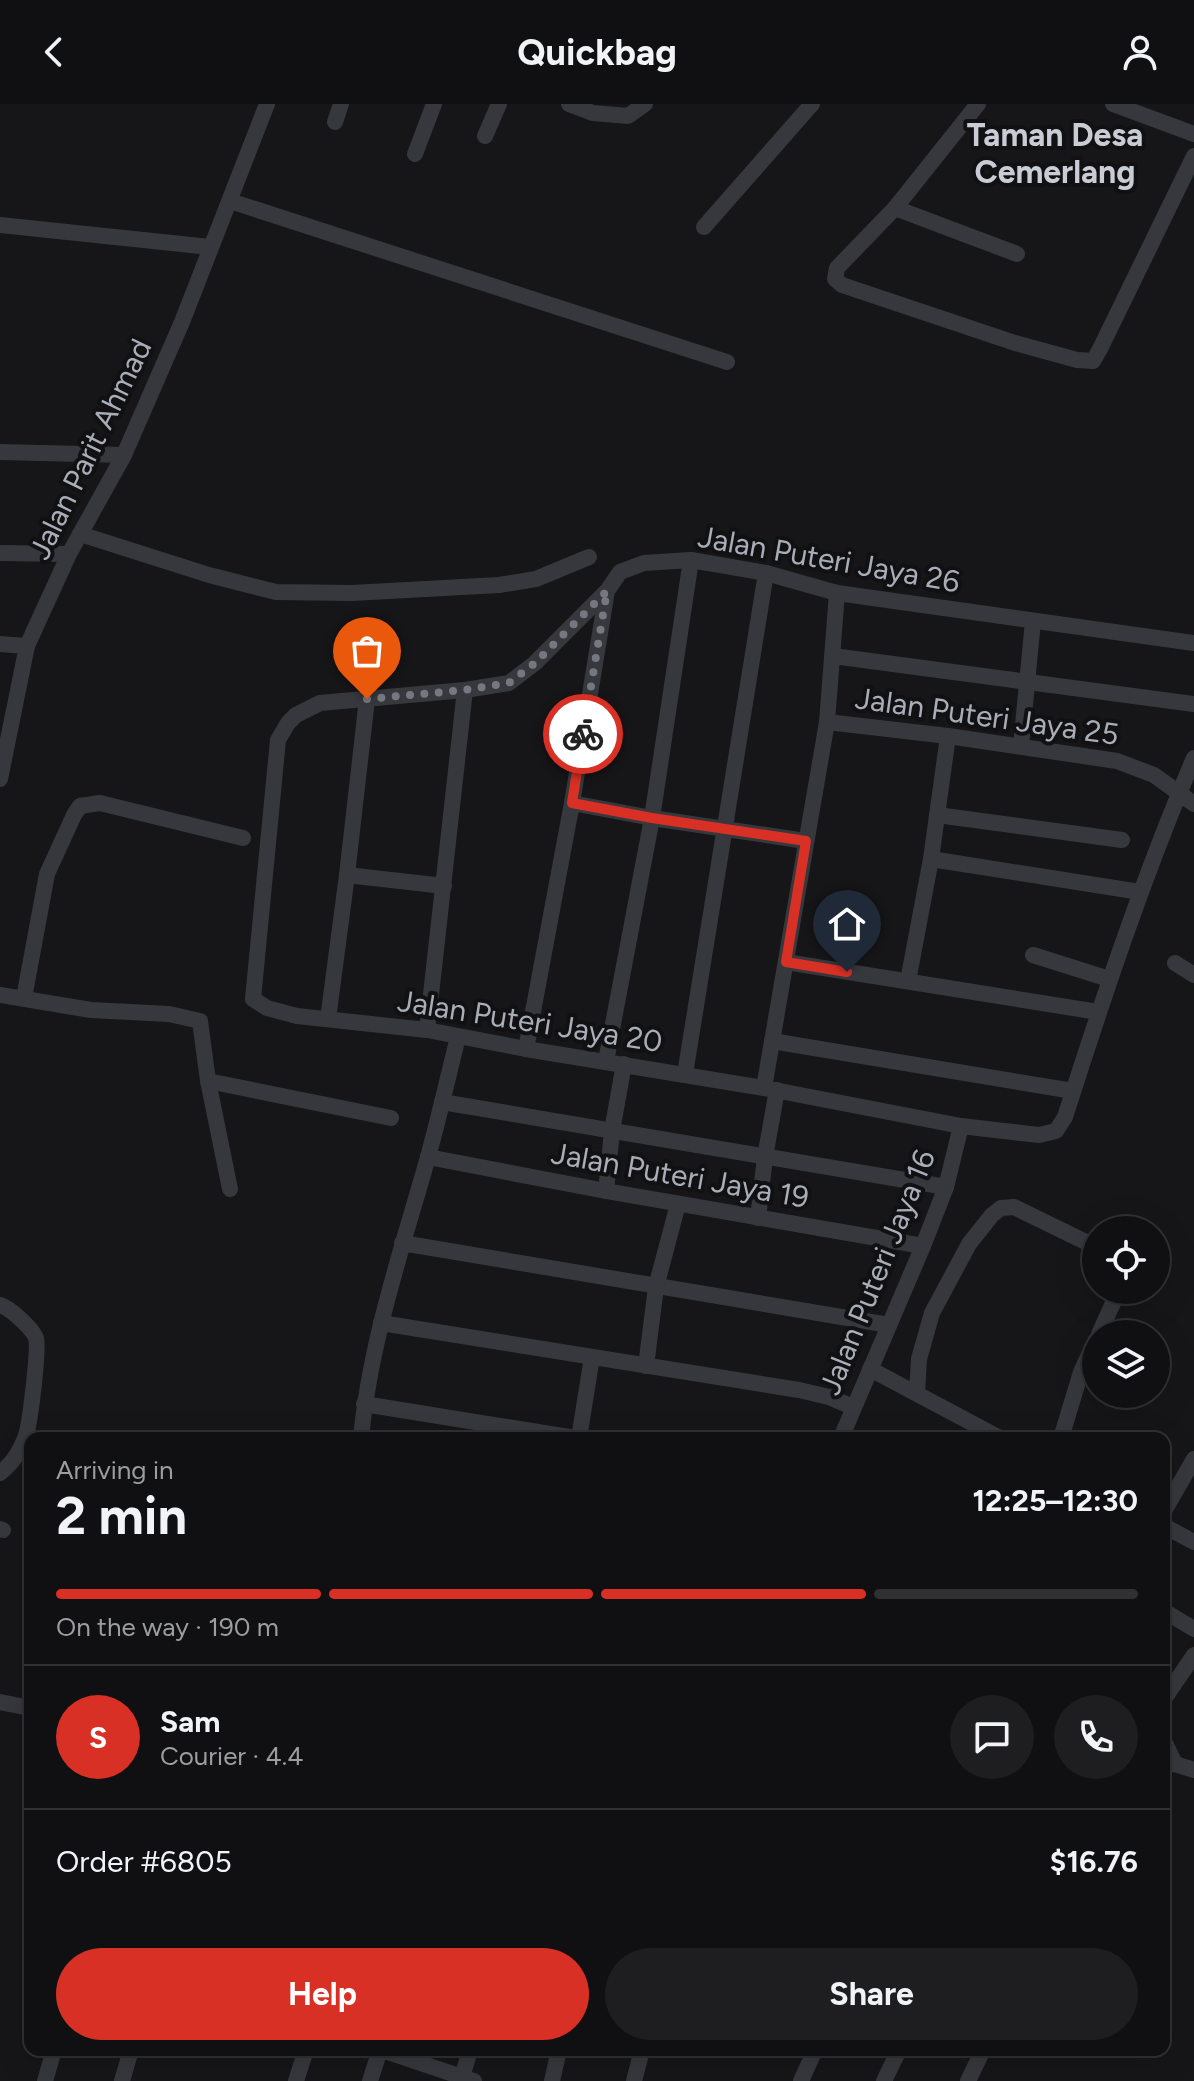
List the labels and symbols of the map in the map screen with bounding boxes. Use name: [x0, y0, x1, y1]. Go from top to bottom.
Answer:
district label: Taman Desa Cemerlang: [967, 116, 1143, 191]
street label: Jalan Parit Ahmad: [21, 333, 159, 565]
street label: Jalan Puteri Jaya 26: [695, 518, 963, 600]
pin: [333, 617, 401, 699]
street label: Jalan Puteri Jaya 25: [853, 679, 1121, 753]
courier: [543, 694, 623, 774]
pin: [813, 890, 881, 972]
street label: Jalan Puteri Jaya 20: [395, 982, 665, 1060]
street label: Jalan Puteri Jaya 19: [548, 1134, 812, 1216]
street label: Jalan Puteri Jaya 16: [811, 1144, 943, 1400]

